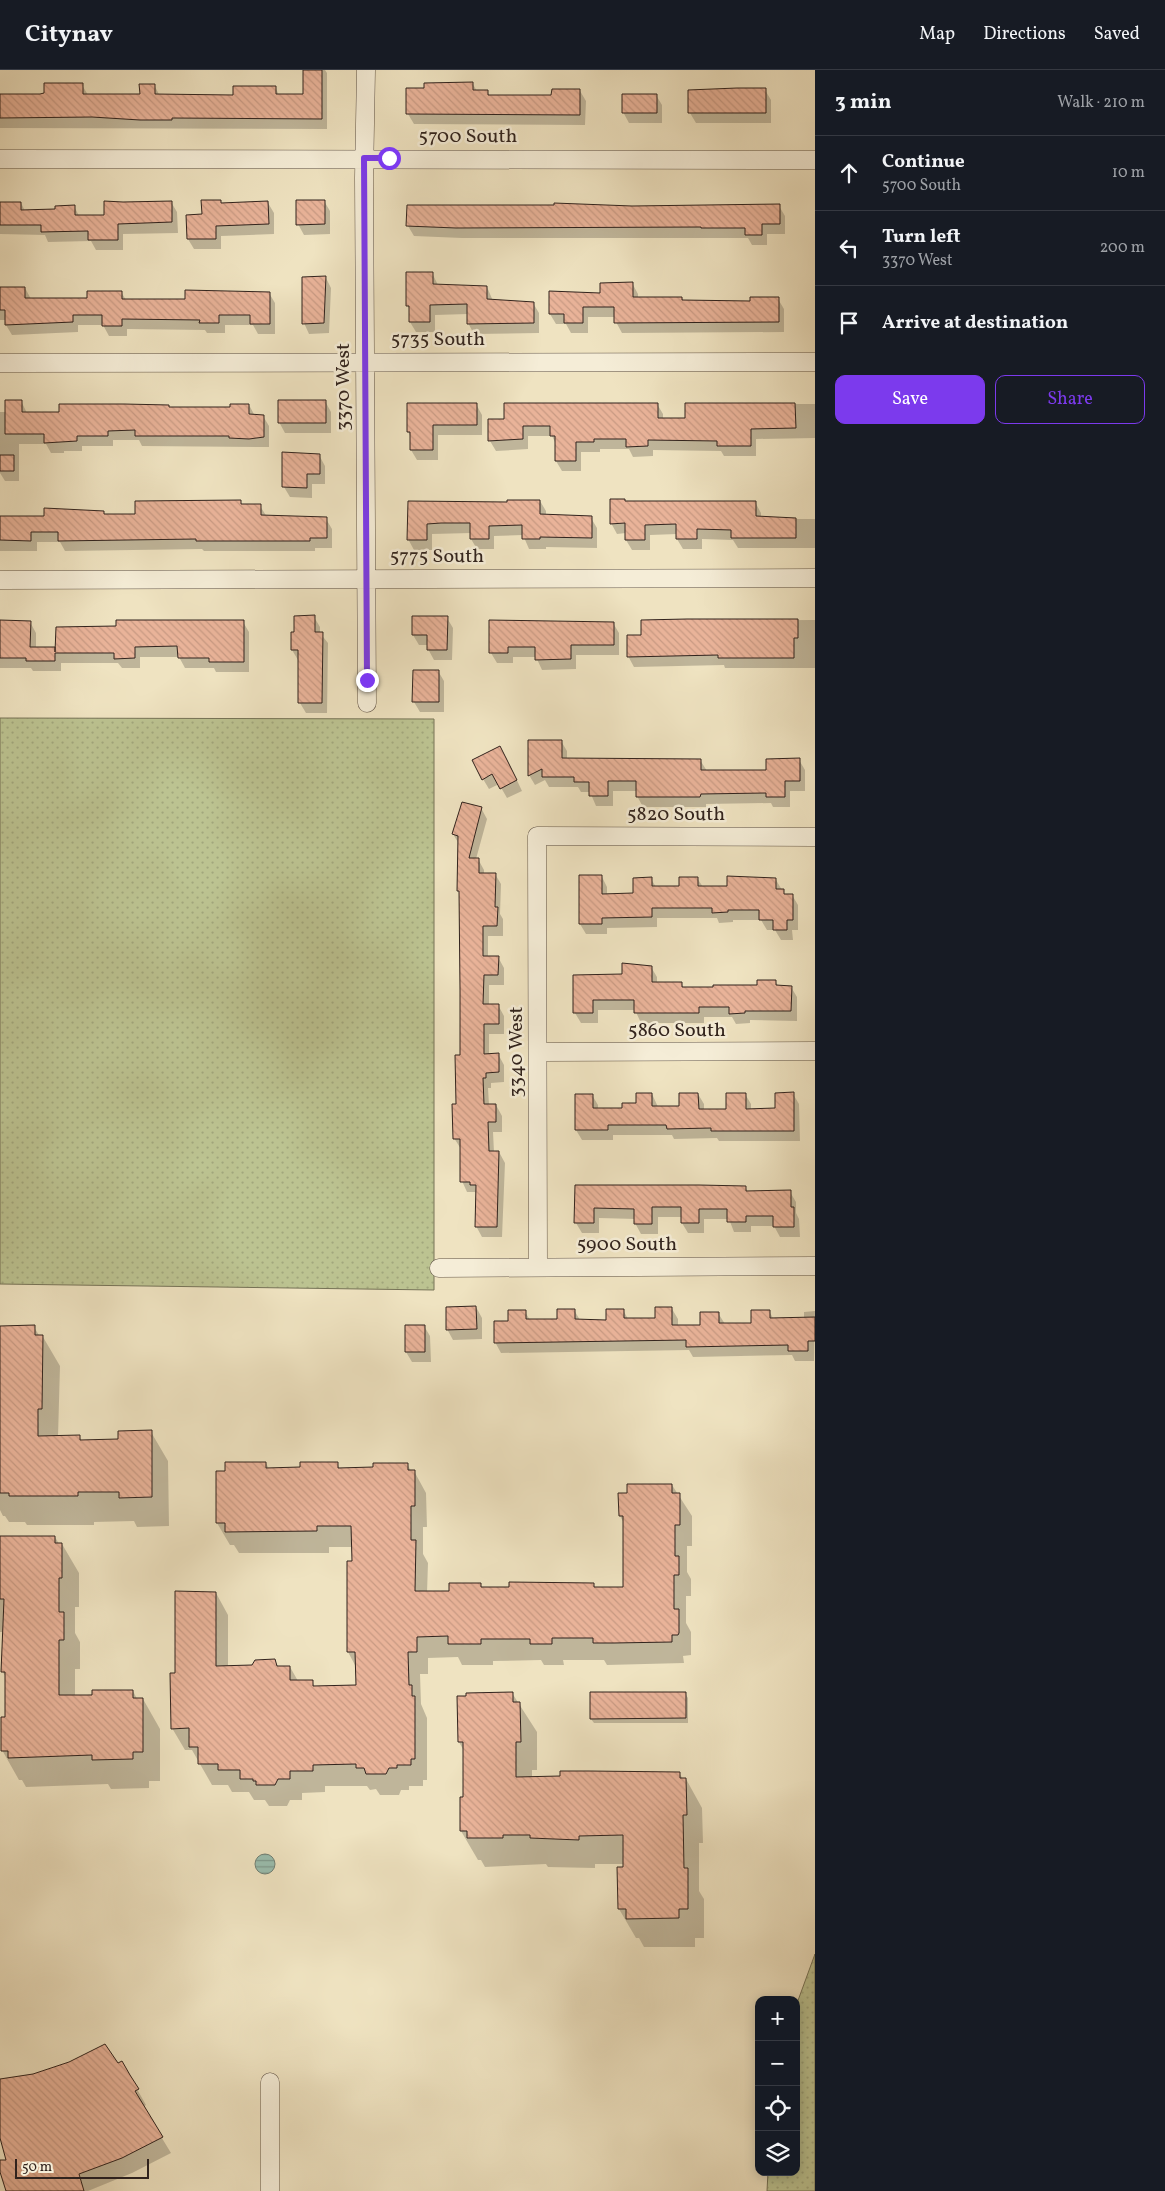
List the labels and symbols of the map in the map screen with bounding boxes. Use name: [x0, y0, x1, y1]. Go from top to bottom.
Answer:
street label: 5700 South: [419, 123, 518, 151]
route start: [378, 147, 401, 170]
street label: 5735 South: [391, 326, 485, 354]
street label: 3370 West: [330, 343, 358, 431]
street label: 5775 South: [390, 543, 484, 571]
route end: [356, 669, 379, 692]
street label: 5820 South: [627, 801, 725, 829]
street label: 3340 West: [503, 1007, 531, 1097]
street label: 5860 South: [628, 1017, 726, 1045]
street label: 5900 South: [577, 1231, 677, 1259]
scale bar: [15, 2156, 149, 2179]

